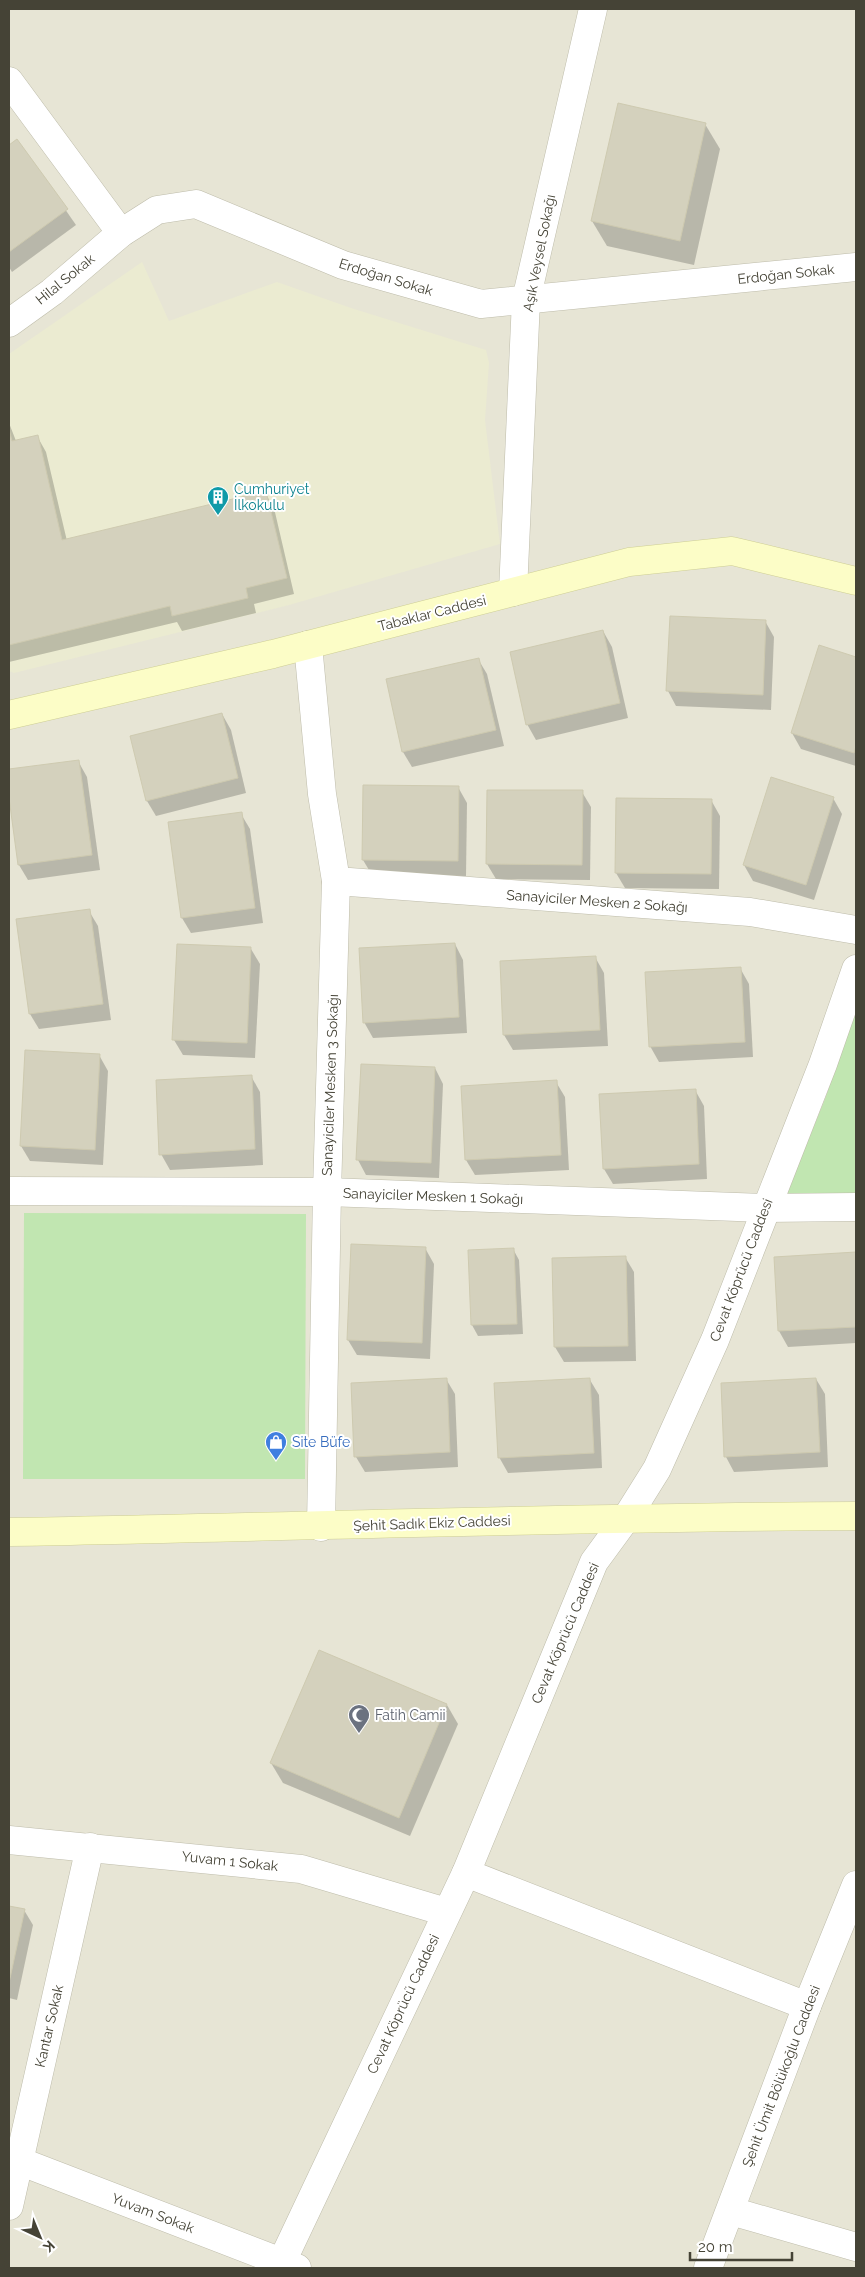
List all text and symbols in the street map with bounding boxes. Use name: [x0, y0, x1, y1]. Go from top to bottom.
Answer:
street label: Aşık Veysel Sokağı: [520, 193, 558, 313]
street label: Hilal Sokak: [32, 250, 98, 308]
street label: Erdoğan Sokak: [337, 255, 436, 299]
street label: Erdoğan Sokak: [737, 261, 836, 287]
place label: Cumhuriyet İlkokulu: [234, 481, 310, 513]
building icon: Cumhuriyet İlkokulu: [206, 485, 230, 516]
street label: Tabaklar Caddesi: [376, 592, 488, 634]
street label: Sanayiciler Mesken 2 Sokağı: [506, 887, 688, 915]
street label: Sanayiciler Mesken 3 Sokağı: [319, 994, 341, 1176]
street label: Sanayiciler Mesken 1 Sokağı: [343, 1185, 523, 1207]
street label: Cevat Köprücü Caddesi: [706, 1196, 776, 1344]
shop icon: Site Büfe: [264, 1430, 288, 1461]
place label: Site Büfe: [292, 1434, 350, 1450]
street label: Şehit Sadık Ekiz Caddesi: [353, 1512, 511, 1534]
street label: Cevat Köprücü Caddesi: [528, 1560, 602, 1706]
mosque icon: Fatih Camii: [347, 1703, 371, 1734]
place label: Fatih Camii: [375, 1707, 446, 1723]
street label: Yuvam 1 Sokak: [181, 1848, 280, 1874]
street label: Cevat Köprücü Caddesi: [364, 1932, 442, 2076]
street label: Kantar Sokak: [32, 1982, 66, 2069]
street label: Şehit Ümit Bölükoğlu Caddesi: [737, 1982, 823, 2169]
street label: Yuvam Sokak: [109, 2190, 197, 2236]
north arrow: [15, 2212, 65, 2262]
scale bar: [690, 2230, 792, 2262]
text: K: [40, 2237, 58, 2256]
text: 20 m: [698, 2238, 733, 2256]

